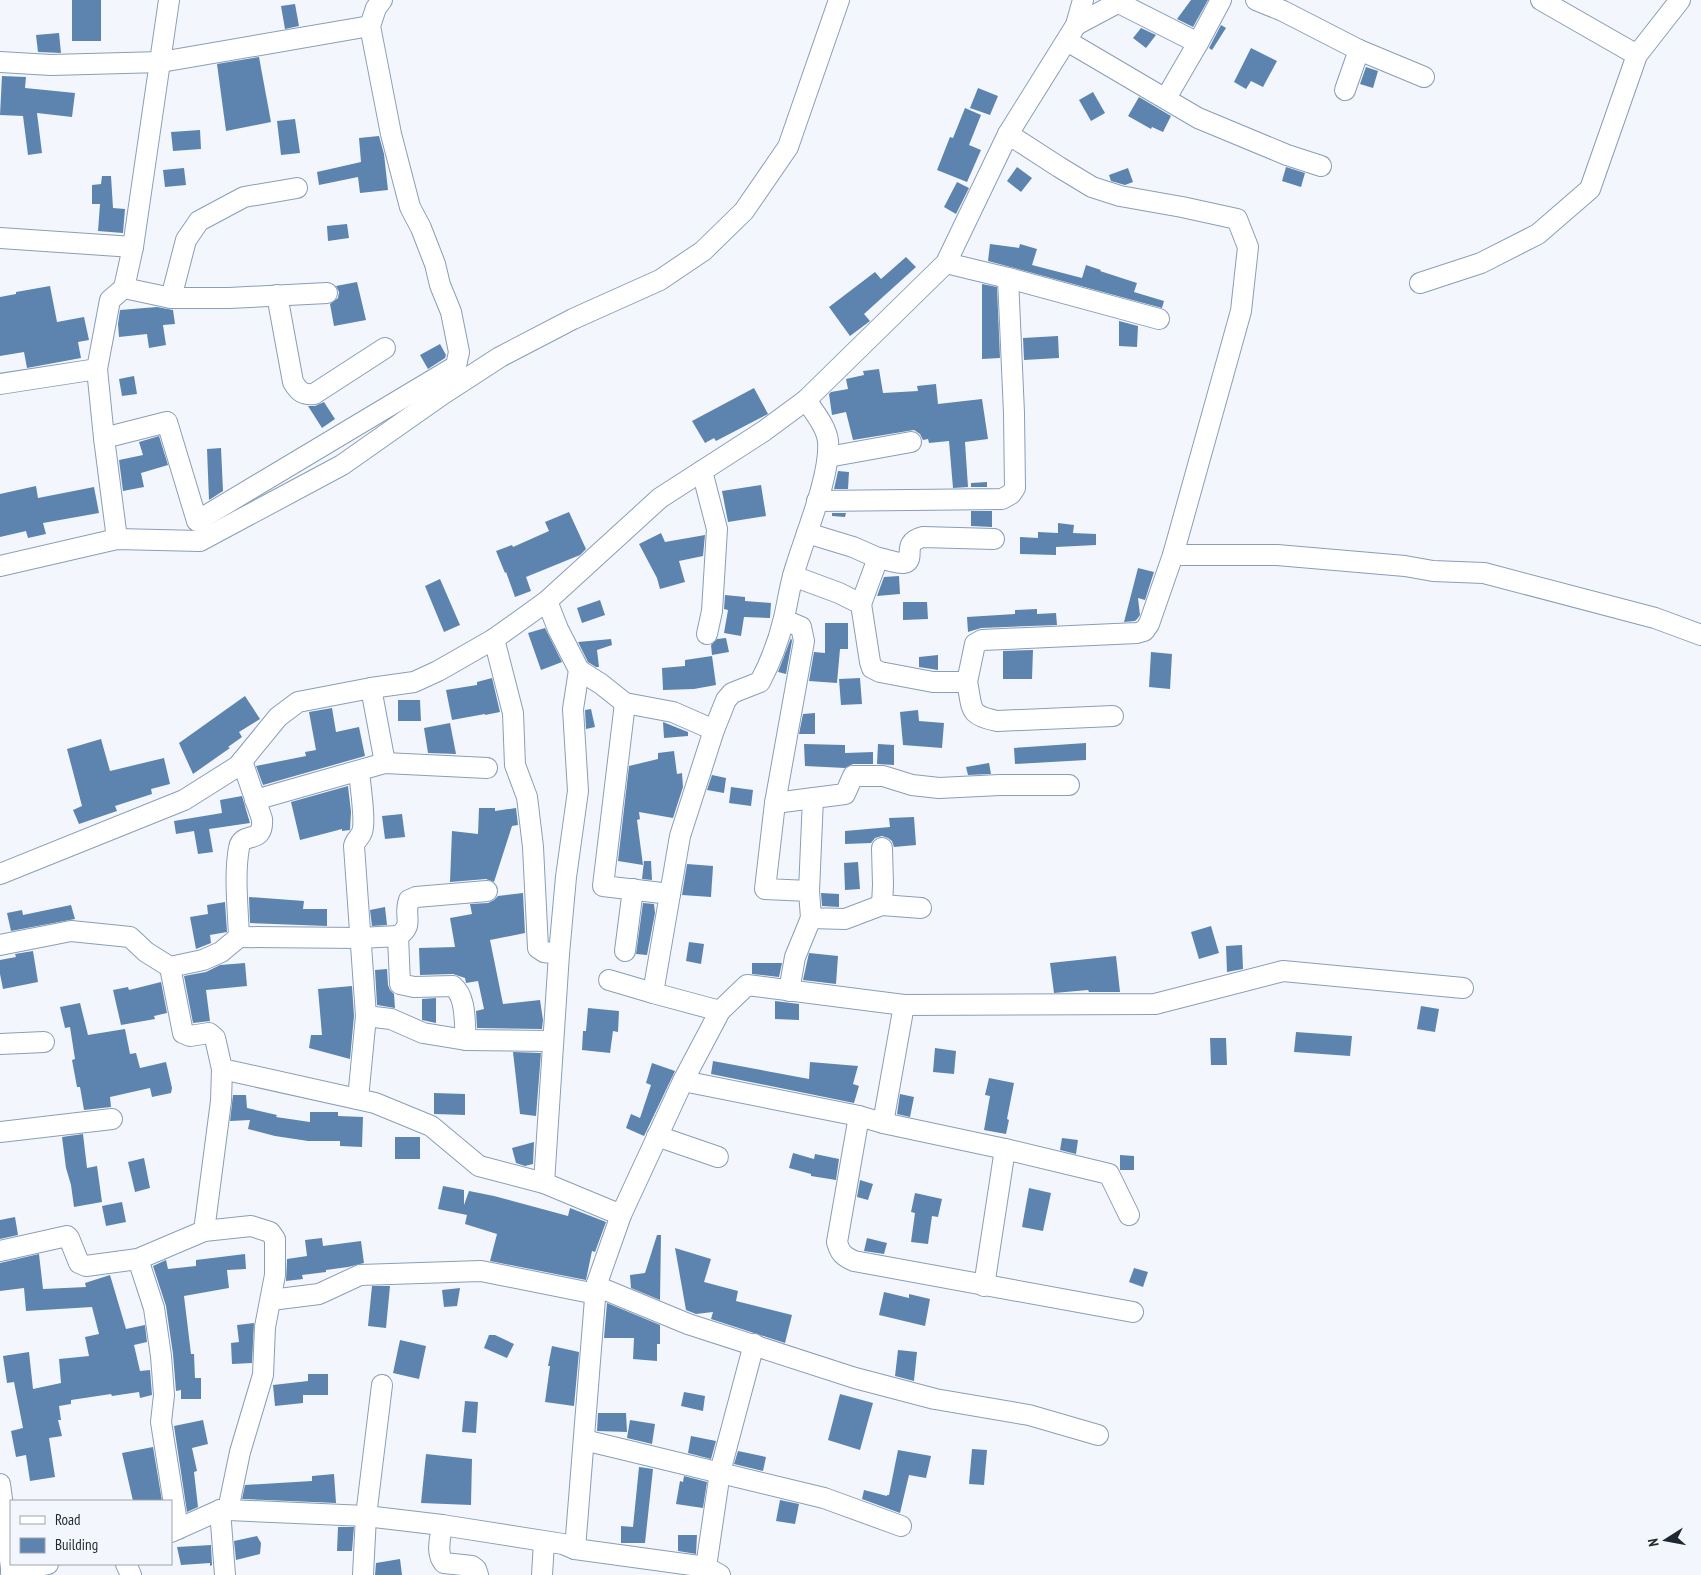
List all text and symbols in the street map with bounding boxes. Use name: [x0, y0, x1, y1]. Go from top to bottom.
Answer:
legend: [10, 1500, 172, 1565]
text: Road: [55, 1510, 81, 1529]
north arrow: [1641, 1515, 1691, 1565]
text: Building: [55, 1535, 98, 1554]
text: N: [1644, 1537, 1663, 1548]

